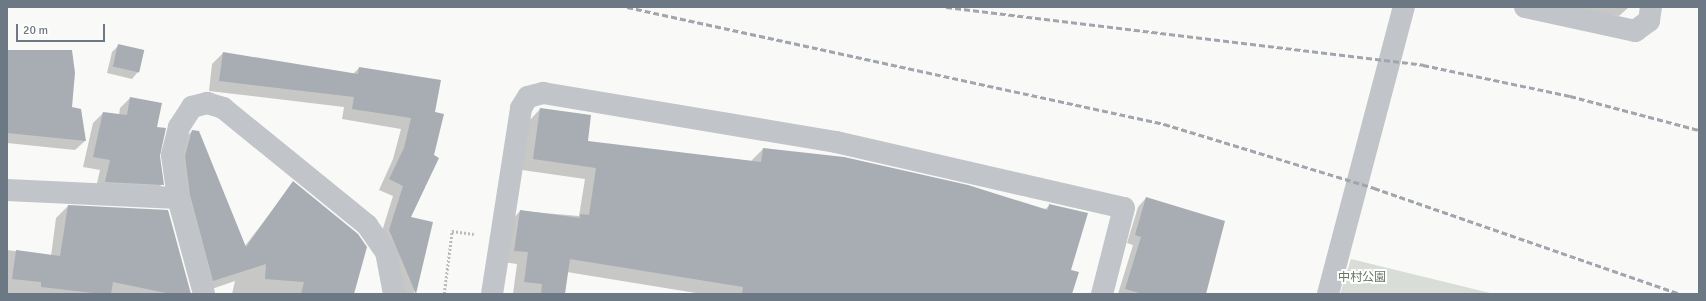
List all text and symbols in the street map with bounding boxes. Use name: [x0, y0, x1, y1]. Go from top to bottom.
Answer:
scale bar: [18, 16, 107, 42]
text: 20 m: [23, 23, 48, 38]
park label: 中村公園: [1338, 271, 1386, 285]

